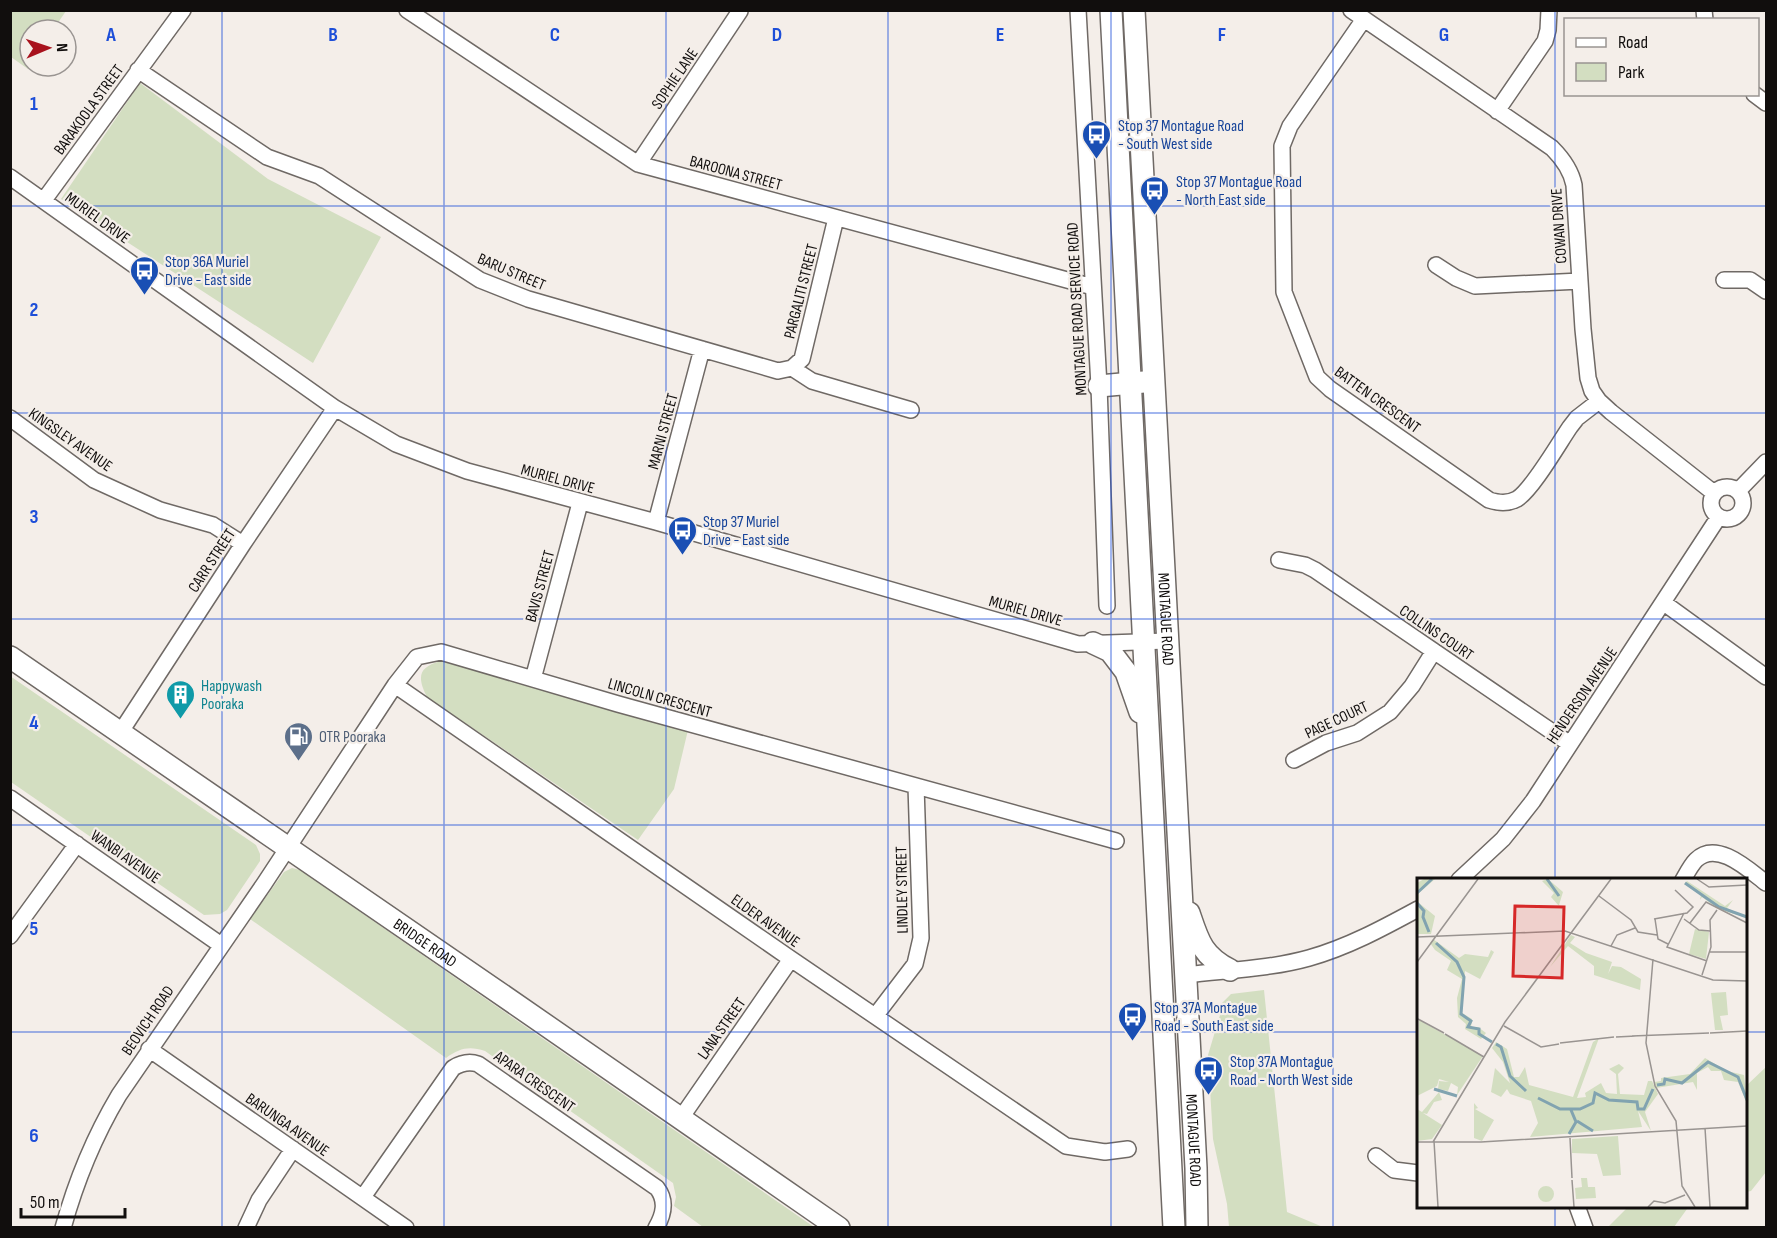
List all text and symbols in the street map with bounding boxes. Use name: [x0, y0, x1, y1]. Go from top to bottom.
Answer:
north arrow: [18, 18, 78, 78]
legend: [1564, 18, 1759, 96]
text: A: [105, 23, 116, 47]
text: B: [328, 23, 338, 47]
text: C: [550, 23, 560, 47]
text: D: [772, 23, 782, 47]
text: E: [996, 23, 1004, 47]
text: F: [1218, 23, 1226, 47]
text: G: [1439, 23, 1449, 47]
text: Road: [1618, 32, 1648, 53]
text: N: [52, 43, 71, 52]
street label: SOPHIE LANE: [648, 45, 703, 113]
street label: BARAKOOLA STREET: [50, 61, 129, 159]
text: Park: [1618, 62, 1644, 83]
text: 1: [30, 92, 38, 116]
place label: Stop 37 Montague Road - South West side: [1118, 117, 1244, 154]
bus stop icon: Stop 37 Montague Road - South West side: [1081, 118, 1113, 160]
street label: BAROONA STREET: [687, 152, 784, 195]
place label: Stop 37 Montague Road - North East side: [1176, 173, 1302, 210]
bus stop icon: Stop 37 Montague Road - North East side: [1139, 174, 1171, 216]
street label: MURIEL DRIVE: [61, 188, 133, 248]
street label: COWAN DRIVE: [1547, 188, 1572, 264]
street label: MONTAGUE ROAD SERVICE ROAD: [1063, 222, 1092, 396]
street label: PARGALITI STREET: [780, 241, 823, 341]
street label: BARU STREET: [475, 250, 549, 295]
place label: Stop 36A Muriel Drive - East side: [165, 253, 251, 290]
bus stop icon: Stop 36A Muriel Drive - East side: [128, 254, 160, 296]
text: 2: [30, 298, 38, 322]
street label: BATTEN CRESCENT: [1331, 363, 1424, 438]
street label: MARNI STREET: [644, 391, 683, 472]
street label: KINGSLEY AVENUE: [25, 404, 116, 476]
street label: MURIEL DRIVE: [519, 461, 596, 498]
text: 3: [30, 505, 39, 529]
place label: Stop 37 Muriel Drive - East side: [703, 513, 789, 550]
bus stop icon: Stop 37 Muriel Drive - East side: [666, 514, 698, 556]
street label: CARR STREET: [185, 525, 240, 596]
street label: BAVIS STREET: [522, 548, 559, 624]
street label: MONTAGUE ROAD: [1153, 572, 1177, 666]
street label: MURIEL DRIVE: [987, 592, 1064, 631]
street label: COLLINS COURT: [1395, 602, 1477, 665]
street label: HENDERSON AVENUE: [1543, 644, 1622, 748]
street label: LINCOLN CRESCENT: [606, 675, 714, 722]
place label: Happywash Pooraka: [201, 677, 262, 714]
building icon: Happywash Pooraka: [164, 678, 196, 720]
street label: PAGE COURT: [1302, 697, 1372, 743]
text: 4: [29, 711, 39, 735]
fuel station icon: OTR Pooraka: [282, 720, 314, 762]
place label: OTR Pooraka: [319, 728, 386, 747]
street label: WANBI AVENUE: [87, 826, 164, 888]
street label: LINDLEY STREET: [892, 846, 913, 934]
inset map: [1417, 878, 1747, 1208]
street label: ELDER AVENUE: [727, 891, 803, 952]
street label: BRIDGE ROAD: [389, 915, 460, 972]
text: 5: [30, 917, 39, 941]
street label: BEOVICH ROAD: [118, 982, 179, 1059]
street label: LANA STREET: [694, 994, 751, 1063]
place label: Stop 37A Montague Road - South East side: [1154, 999, 1274, 1036]
bus stop icon: Stop 37A Montague Road - South East side: [1117, 1000, 1149, 1042]
street label: APARA CRESCENT: [489, 1047, 579, 1117]
place label: Stop 37A Montague Road - North West side: [1230, 1053, 1353, 1090]
bus stop icon: Stop 37A Montague Road - North West side: [1193, 1054, 1225, 1096]
street label: BARUNGA AVENUE: [242, 1089, 333, 1161]
street label: MONTAGUE ROAD: [1181, 1093, 1204, 1187]
text: 6: [29, 1124, 39, 1148]
scale bar: [21, 1181, 124, 1219]
text: 50 m: [30, 1192, 60, 1213]

